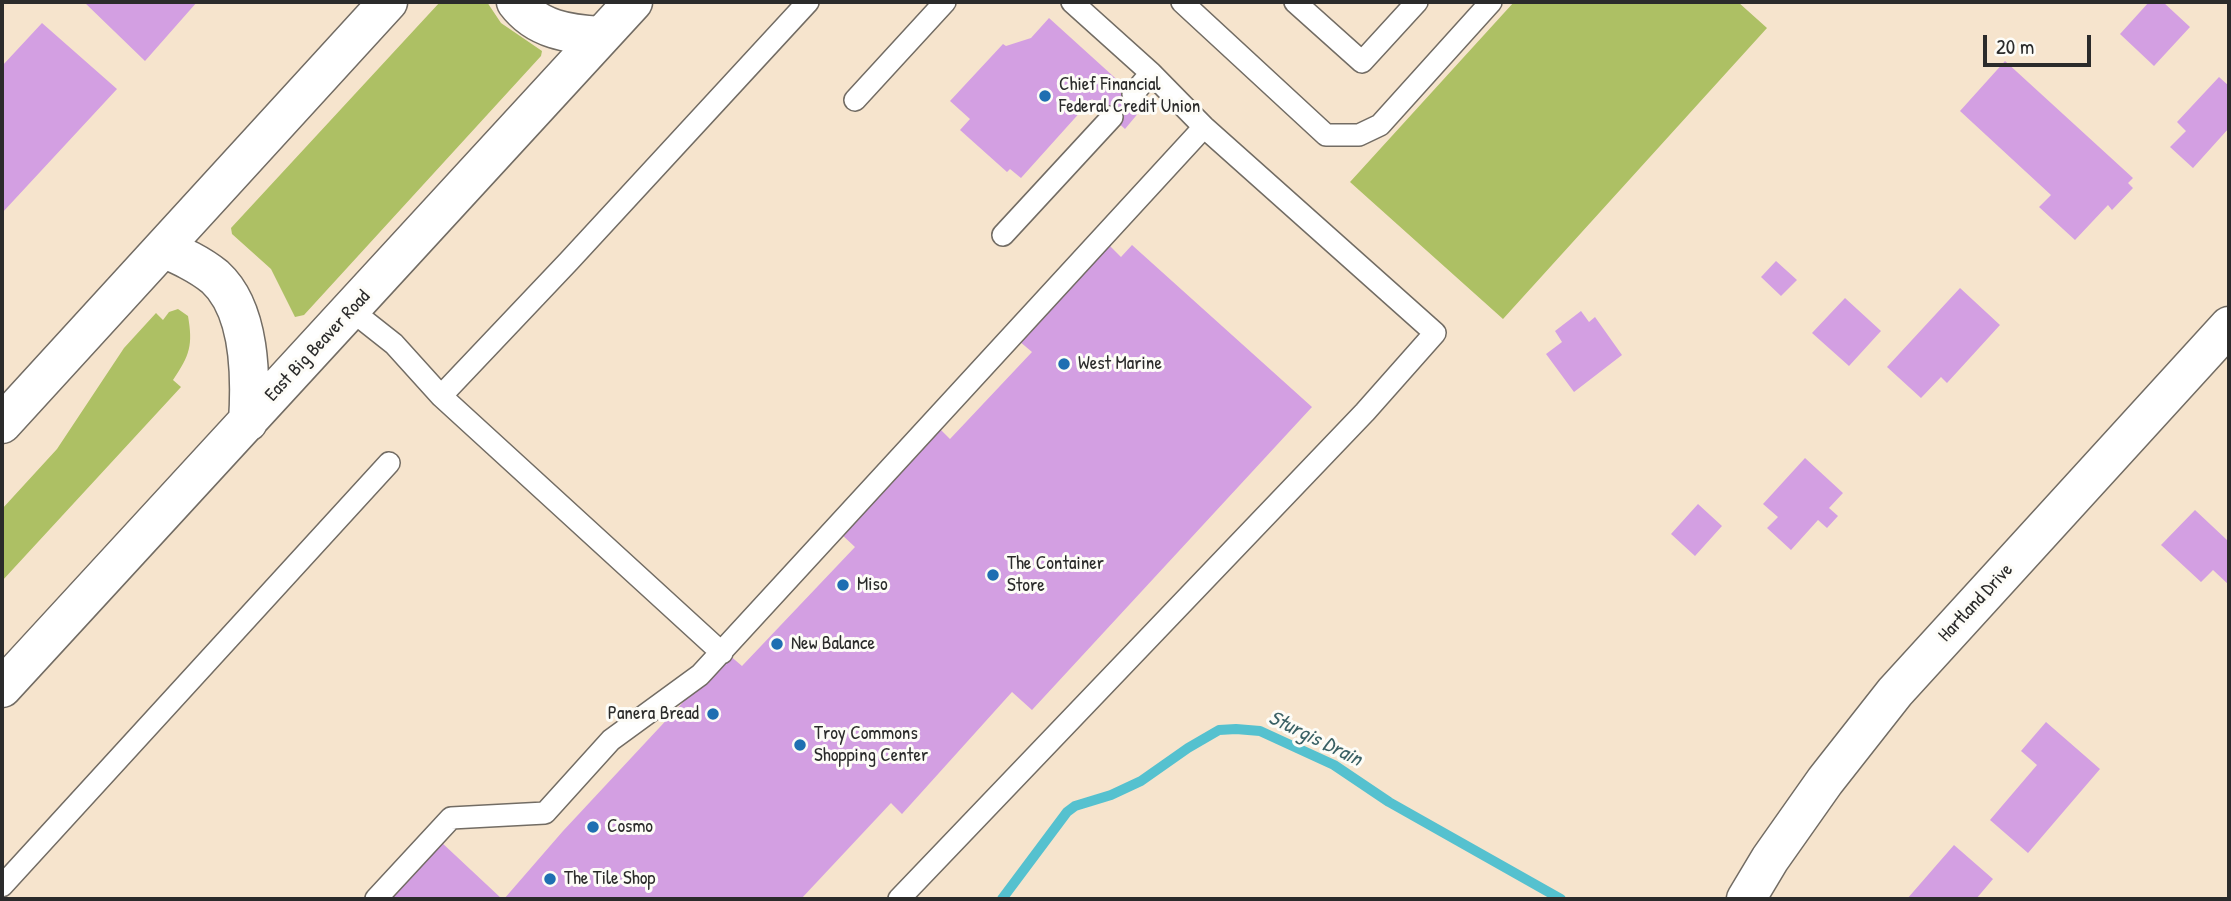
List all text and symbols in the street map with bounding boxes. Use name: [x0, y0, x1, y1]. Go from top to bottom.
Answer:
scale bar: [1986, 21, 2094, 65]
text: 20 m: [1996, 32, 2034, 61]
place label: Chief Financial Federal Credit Union: [1059, 74, 1200, 118]
marker: Chief Financial Federal Credit Union: [1037, 88, 1053, 104]
street label: East Big Beaver Road: [261, 286, 375, 406]
place label: West Marine: [1078, 353, 1162, 375]
marker: West Marine: [1056, 356, 1072, 372]
place label: The Container Store: [1007, 553, 1104, 597]
street label: Hartland Drive: [1934, 559, 2018, 647]
marker: The Container Store: [985, 567, 1001, 583]
place label: Miso: [857, 574, 888, 596]
marker: Miso: [835, 577, 851, 593]
place label: New Balance: [791, 633, 875, 655]
marker: New Balance: [769, 636, 785, 652]
place label: Panera Bread: [608, 703, 699, 725]
marker: Panera Bread: [705, 706, 721, 722]
water label: Sturgis Drain: [1264, 706, 1366, 772]
place label: Troy Commons Shopping Center: [814, 723, 928, 767]
marker: Troy Commons Shopping Center: [792, 737, 808, 753]
place label: Cosmo: [607, 816, 653, 838]
marker: Cosmo: [585, 819, 601, 835]
place label: The Tile Shop: [564, 868, 655, 890]
marker: The Tile Shop: [542, 871, 558, 887]

